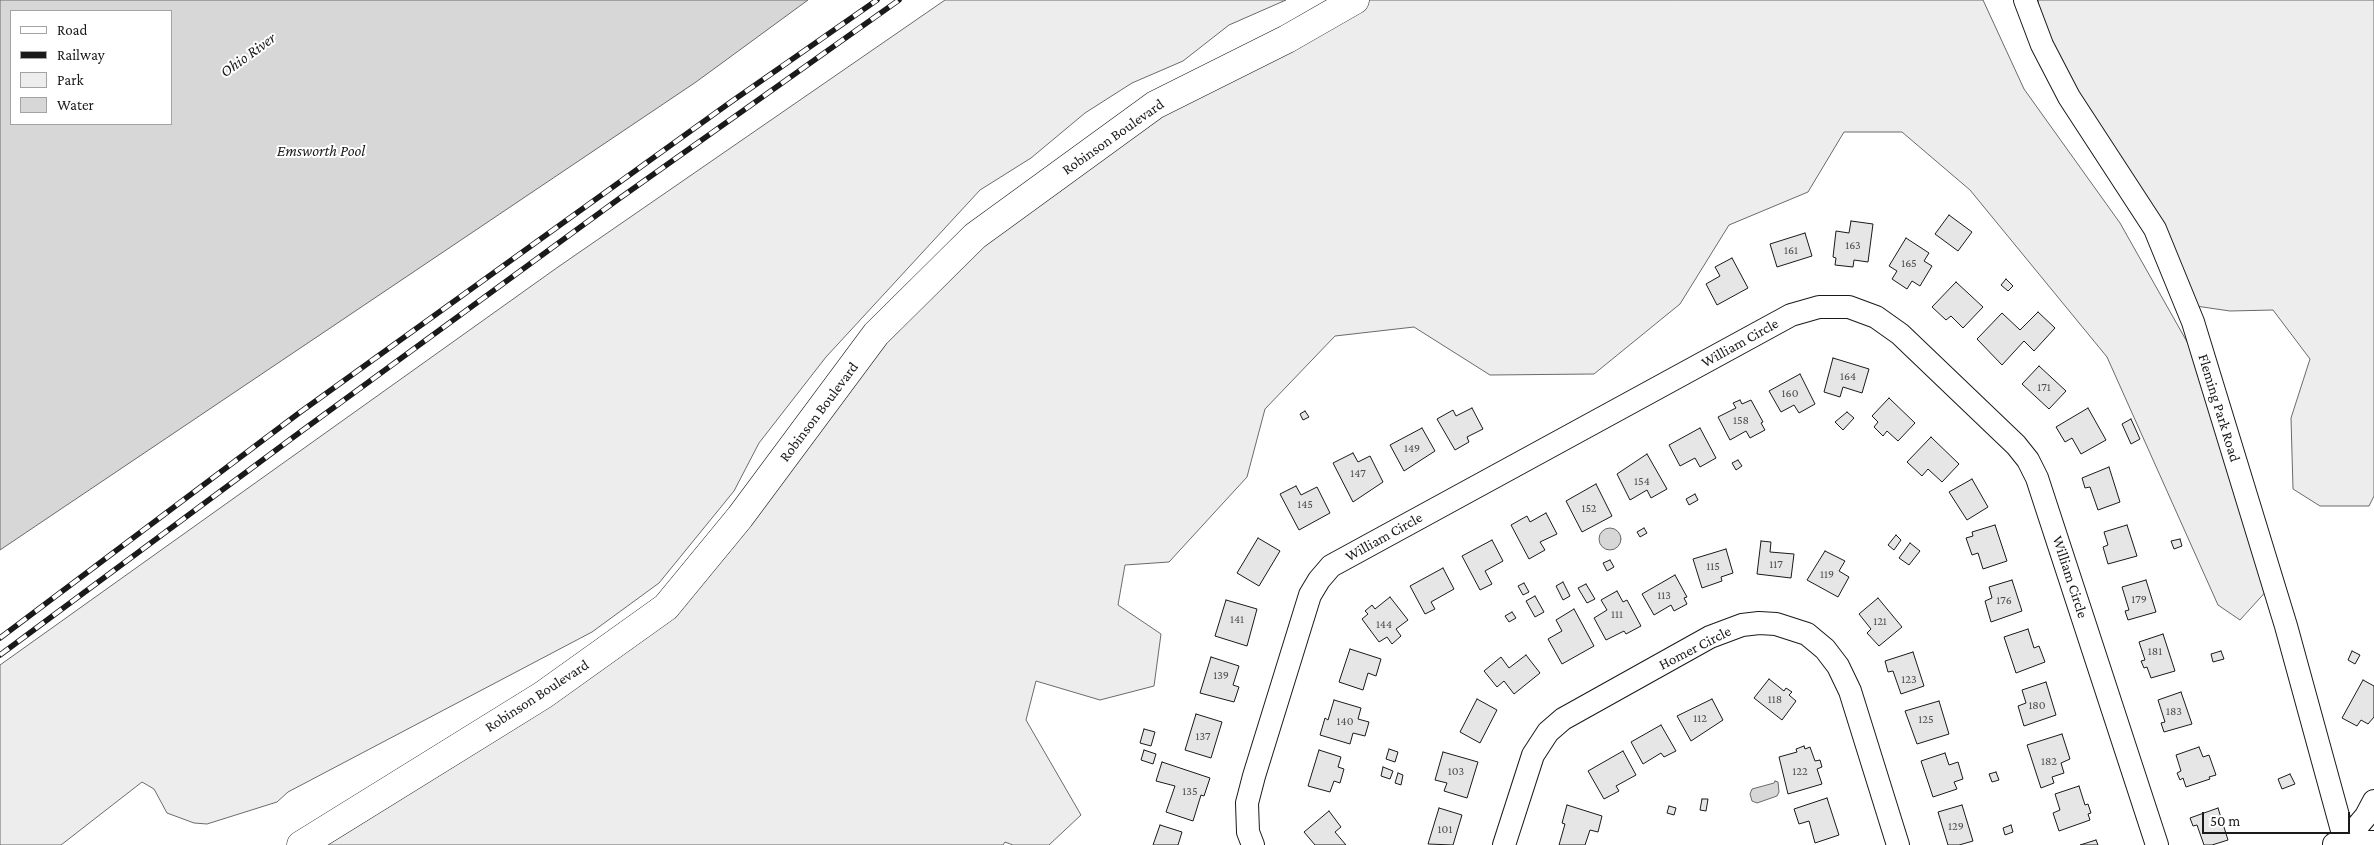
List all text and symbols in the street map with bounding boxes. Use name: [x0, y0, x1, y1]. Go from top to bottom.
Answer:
legend: [10, 10, 172, 125]
text: Road: [57, 22, 87, 38]
water label: Ohio River: [217, 28, 279, 82]
text: Railway: [57, 47, 105, 63]
text: Park: [57, 72, 84, 88]
street label: Robinson Boulevard: [1059, 95, 1167, 179]
text: Water: [57, 97, 94, 113]
water label: Emsworth Pool: [277, 141, 365, 161]
house number: 163: [1845, 238, 1861, 252]
house number: 161: [1784, 243, 1798, 257]
house number: 165: [1901, 256, 1917, 270]
street label: William Circle: [1698, 314, 1782, 372]
street label: Fleming Park Road: [2194, 352, 2244, 464]
street label: Robinson Boulevard: [776, 359, 862, 465]
house number: 164: [1840, 369, 1856, 383]
house number: 171: [2037, 380, 2051, 394]
house number: 160: [1782, 386, 1798, 400]
house number: 158: [1733, 413, 1749, 427]
house number: 149: [1404, 441, 1420, 455]
house number: 147: [1350, 466, 1366, 480]
house number: 154: [1634, 474, 1650, 488]
house number: 145: [1297, 497, 1313, 511]
house number: 152: [1581, 501, 1597, 515]
street label: William Circle: [1342, 508, 1426, 566]
street label: William Circle: [2048, 534, 2092, 620]
house number: 117: [1769, 557, 1783, 571]
house number: 115: [1706, 559, 1720, 573]
house number: 119: [1820, 567, 1834, 581]
house number: 113: [1657, 588, 1671, 602]
house number: 179: [2131, 592, 2147, 606]
house number: 176: [1996, 593, 2012, 607]
house number: 111: [1611, 607, 1623, 621]
house number: 141: [1230, 612, 1244, 626]
house number: 121: [1873, 614, 1887, 628]
house number: 144: [1376, 617, 1392, 631]
street label: Homer Circle: [1656, 622, 1734, 674]
house number: 181: [2148, 644, 2162, 658]
street label: Robinson Boulevard: [482, 656, 592, 736]
house number: 139: [1213, 668, 1229, 682]
house number: 123: [1901, 672, 1917, 686]
house number: 118: [1768, 692, 1782, 706]
house number: 180: [2028, 698, 2046, 712]
house number: 183: [2166, 704, 2182, 718]
house number: 112: [1693, 711, 1707, 725]
house number: 125: [1918, 712, 1934, 726]
house number: 140: [1337, 714, 1353, 728]
house number: 137: [1195, 729, 1211, 743]
house number: 182: [2041, 754, 2057, 768]
house number: 103: [1448, 764, 1464, 778]
house number: 122: [1792, 764, 1808, 778]
house number: 135: [1182, 784, 1198, 798]
scale bar: [2204, 802, 2352, 834]
text: 50 m: [2210, 813, 2240, 829]
house number: 129: [1948, 819, 1964, 833]
house number: 101: [1438, 822, 1452, 836]

